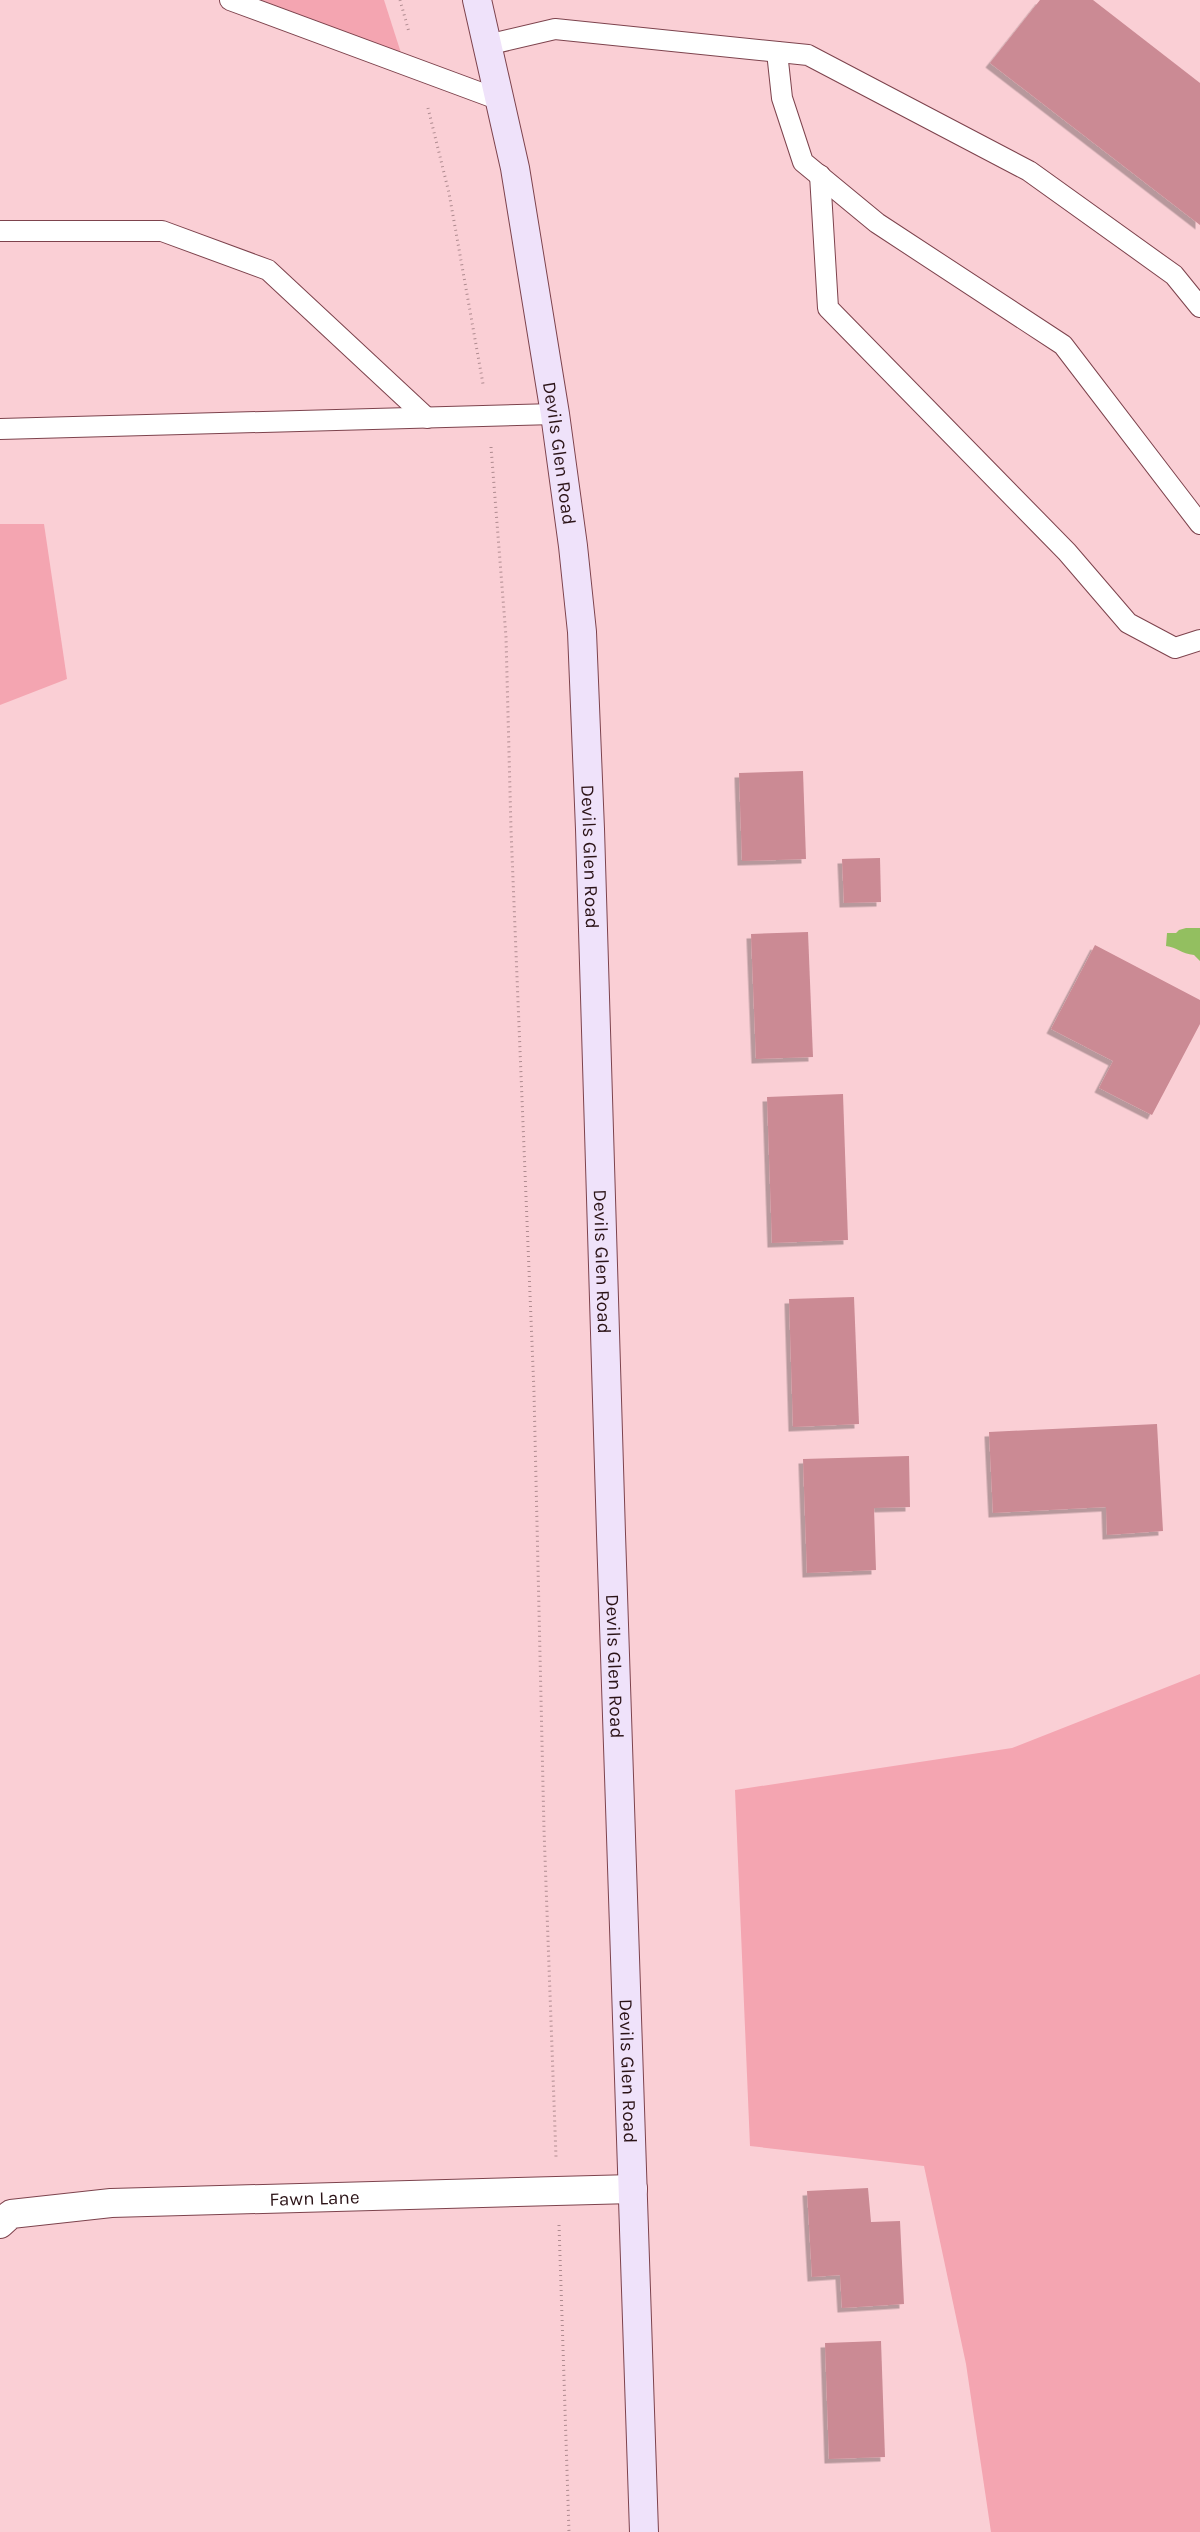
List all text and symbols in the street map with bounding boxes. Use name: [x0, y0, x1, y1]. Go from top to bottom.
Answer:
street label: Devils Glen Road: [538, 380, 580, 526]
street label: Devils Glen Road: [576, 784, 603, 929]
street label: Devils Glen Road: [589, 1189, 615, 1334]
street label: Devils Glen Road: [601, 1594, 628, 1739]
street label: Devils Glen Road: [614, 1999, 641, 2144]
street label: Fawn Lane: [269, 2186, 360, 2211]

